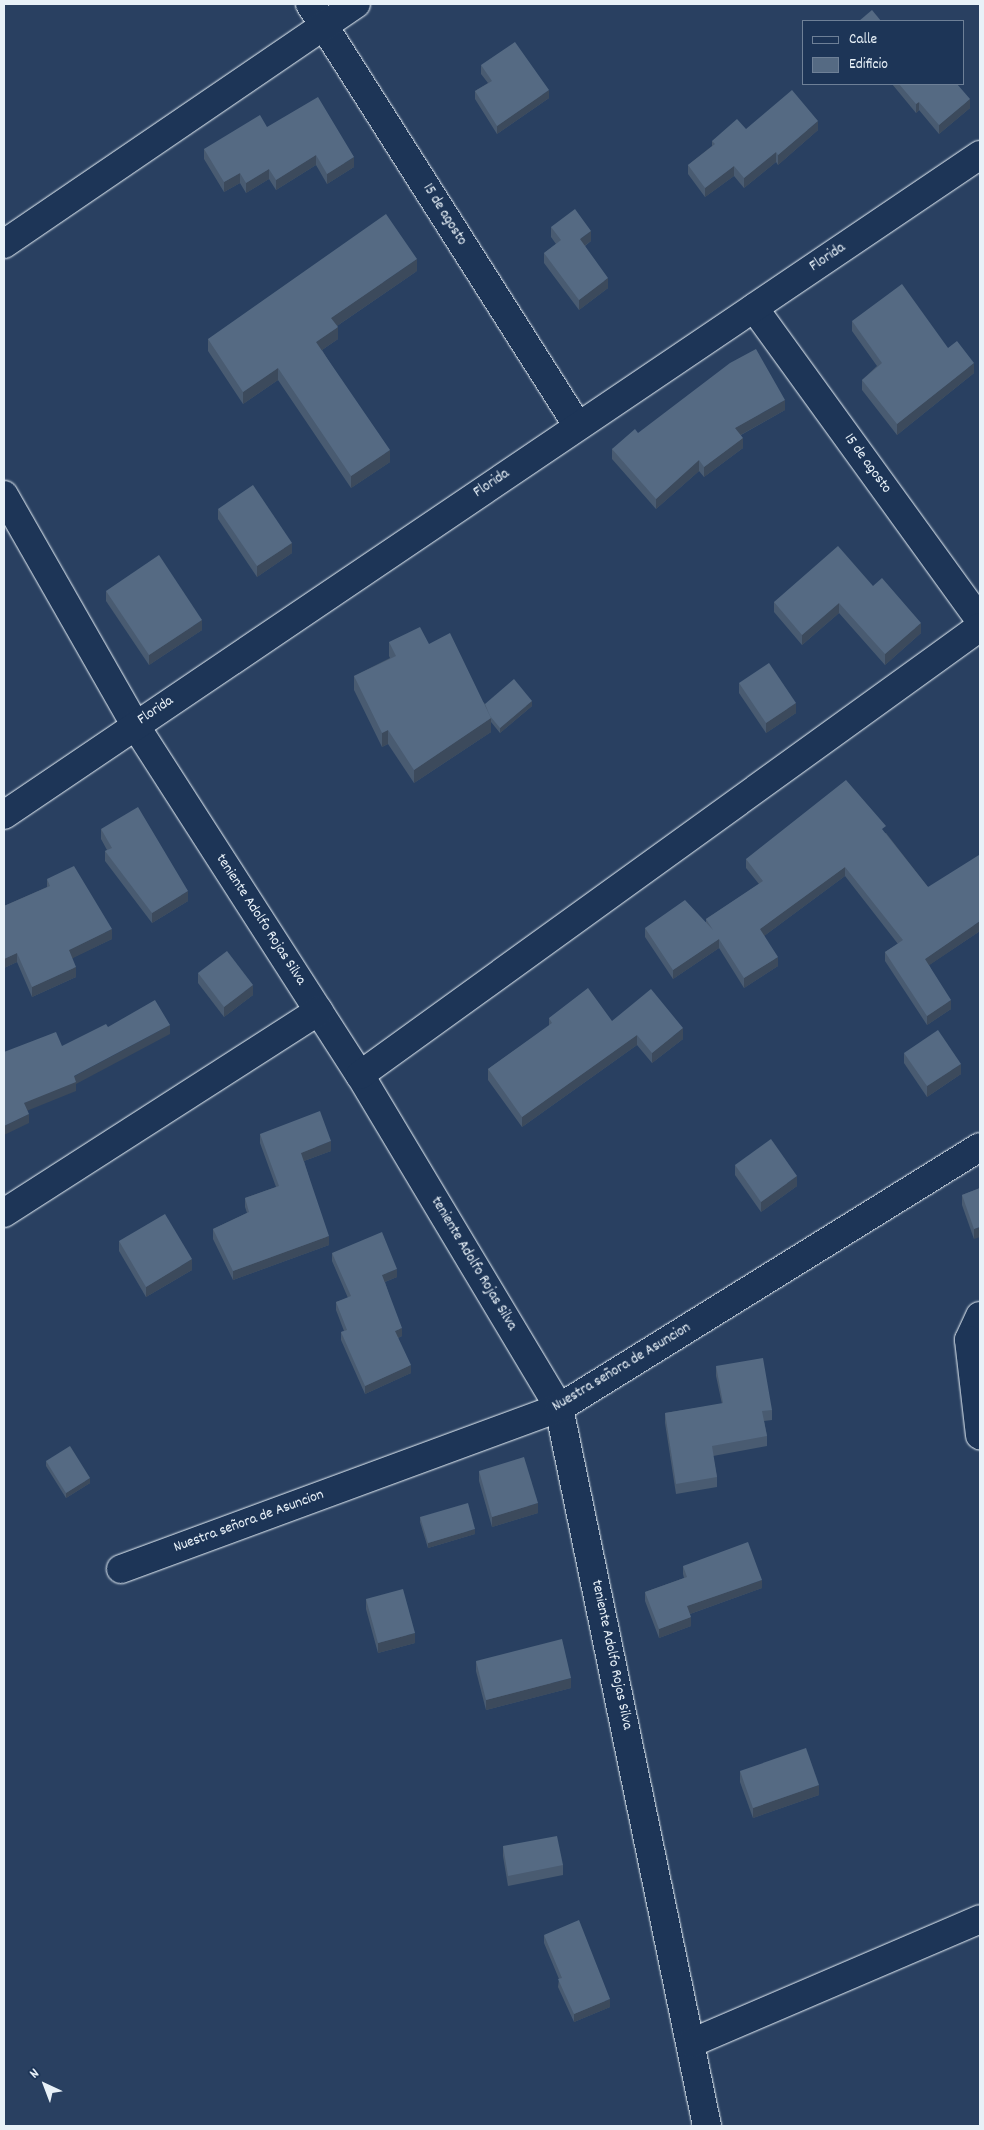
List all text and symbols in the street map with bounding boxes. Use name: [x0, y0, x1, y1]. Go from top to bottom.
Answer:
legend: [802, 20, 964, 85]
text: Calle: [849, 29, 877, 51]
text: Edificio: [849, 54, 888, 76]
street label: 15 de agosto: [418, 181, 470, 249]
street label: Florida: [807, 240, 849, 276]
street label: 15 de agosto: [839, 431, 895, 497]
street label: Florida: [471, 466, 513, 502]
street label: Florida: [135, 693, 177, 729]
street label: teniente Adolfo Rojas Silva: [211, 851, 309, 989]
street label: teniente Adolfo Rojas Silva: [426, 1194, 520, 1334]
street label: Nuestra señora de Asuncion: [550, 1320, 694, 1416]
street label: Nuestra señora de Asuncion: [172, 1486, 326, 1558]
street label: teniente Adolfo Rojas Silva: [586, 1578, 636, 1732]
north arrow: [20, 2060, 70, 2110]
text: N: [25, 2064, 44, 2084]

